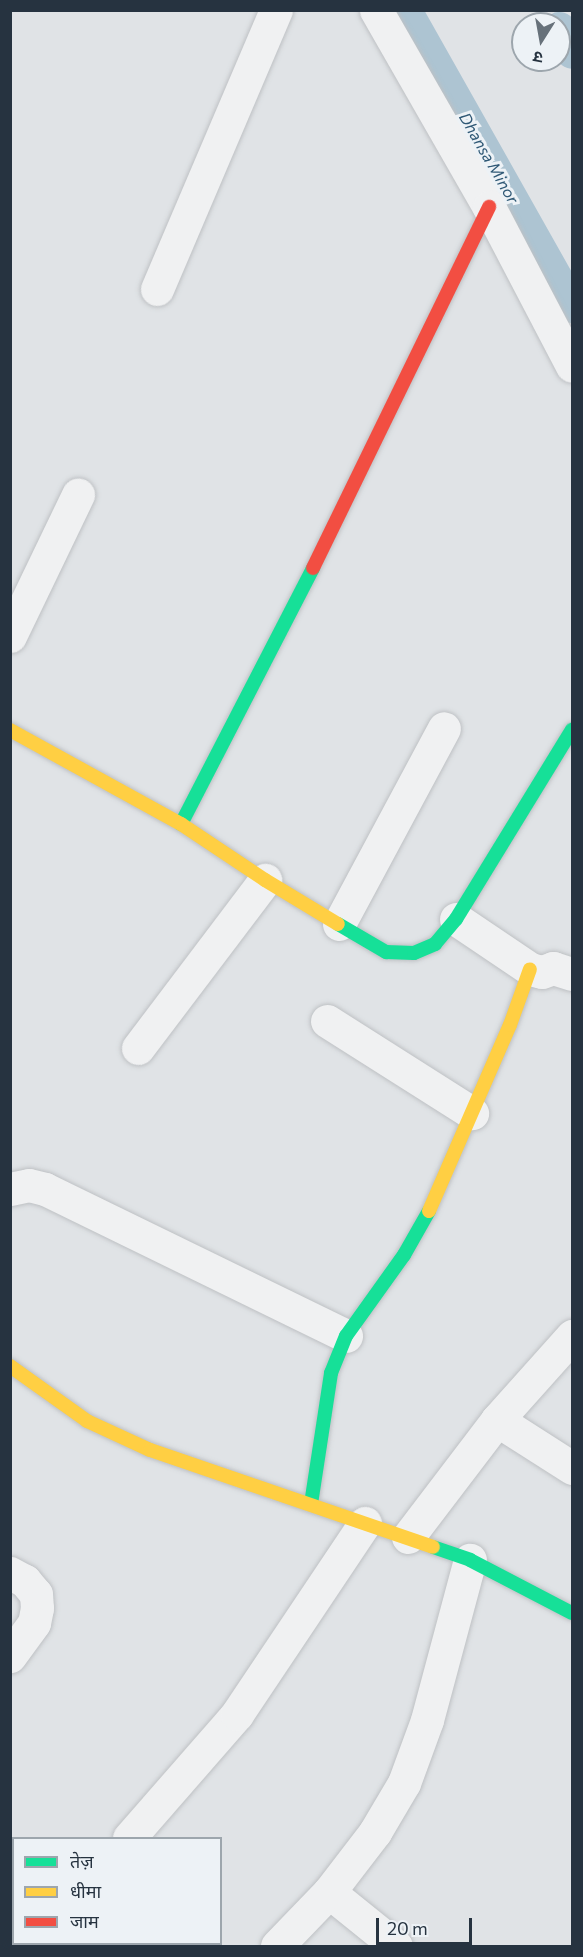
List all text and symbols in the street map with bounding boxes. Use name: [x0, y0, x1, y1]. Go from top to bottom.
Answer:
north arrow: [511, 12, 571, 72]
text: उ: [531, 48, 544, 68]
water label: Dhansa Minor: [455, 109, 523, 207]
legend: [12, 1837, 222, 1945]
text: तेज़: [70, 1850, 94, 1872]
text: धीमा: [70, 1880, 101, 1902]
scale bar: [379, 1906, 475, 1944]
text: जाम: [70, 1910, 99, 1932]
text: 20 m: [387, 1917, 428, 1939]

